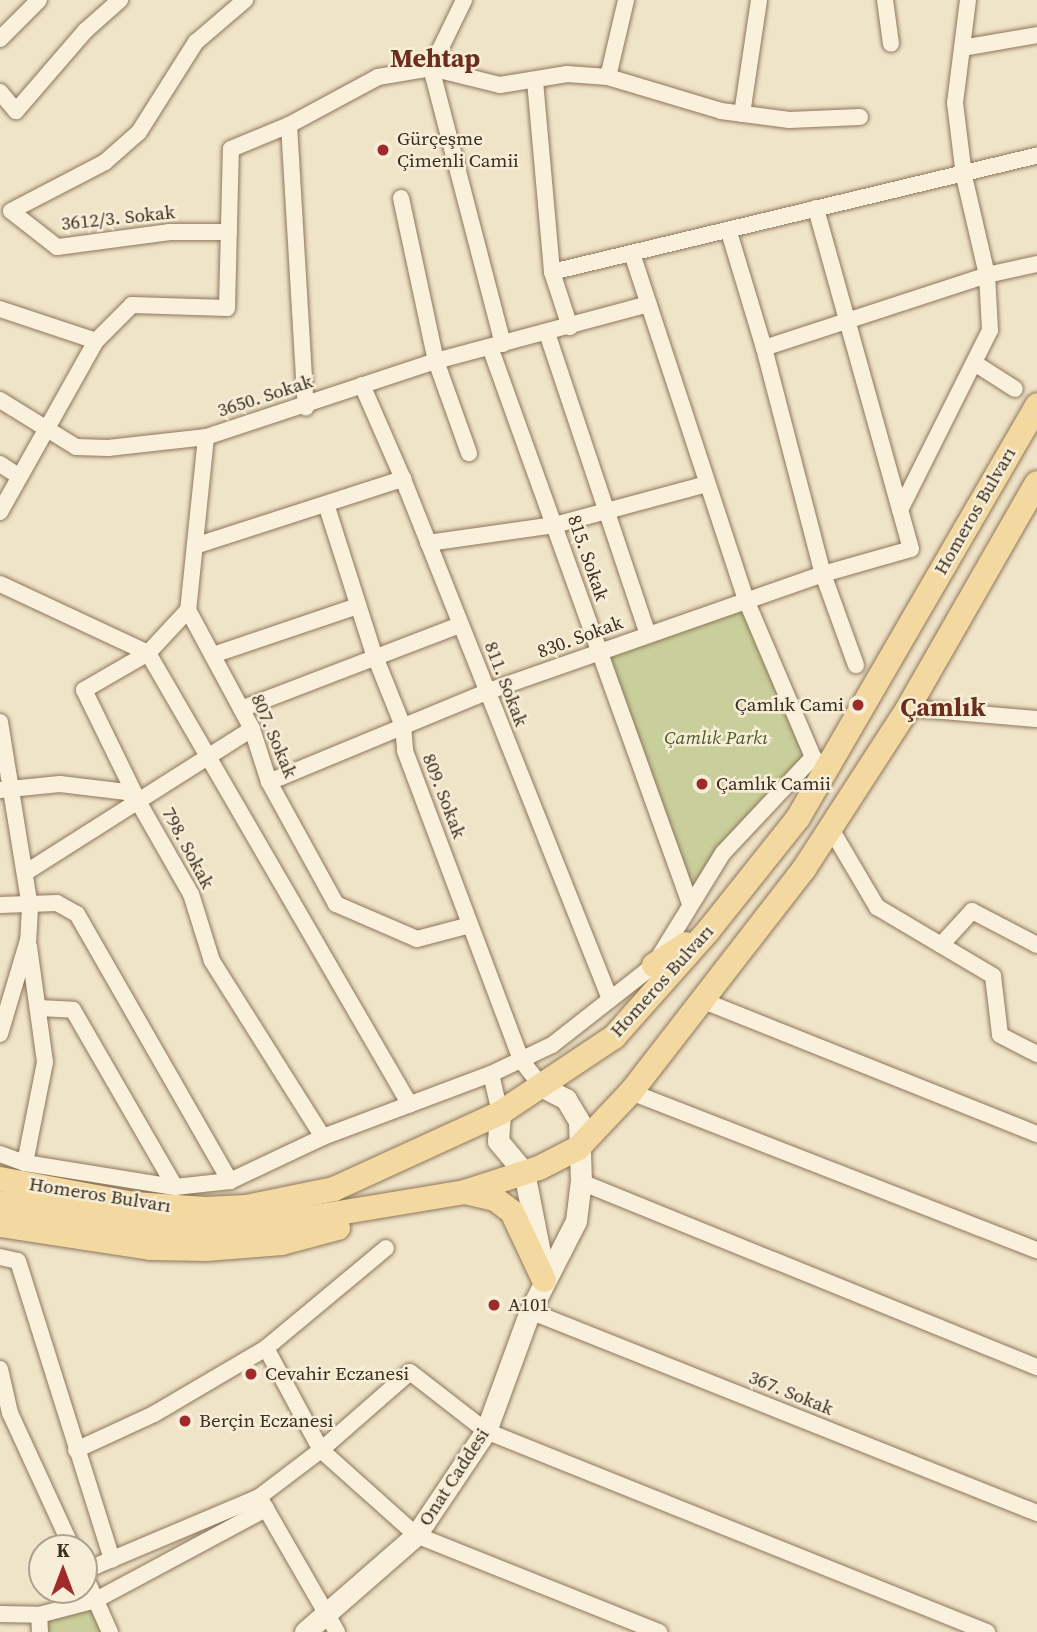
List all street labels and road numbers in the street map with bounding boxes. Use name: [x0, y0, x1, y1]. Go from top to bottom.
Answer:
street label: 3612/3. Sokak: [60, 201, 176, 235]
street label: 3650. Sokak: [215, 370, 315, 422]
street label: Homeros Bulvarı: [929, 443, 1021, 579]
street label: 815. Sokak: [563, 512, 613, 604]
street label: 830. Sokak: [534, 611, 626, 663]
street label: 811. Sokak: [479, 638, 533, 730]
street label: 807. Sokak: [246, 691, 302, 781]
street label: 809. Sokak: [417, 750, 471, 842]
street label: 798. Sokak: [157, 803, 219, 893]
street label: Homeros Bulvarı: [606, 920, 718, 1042]
street label: Homeros Bulvarı: [27, 1173, 173, 1217]
street label: 367. Sokak: [745, 1366, 837, 1420]
street label: Onat Caddesi: [414, 1424, 494, 1530]

